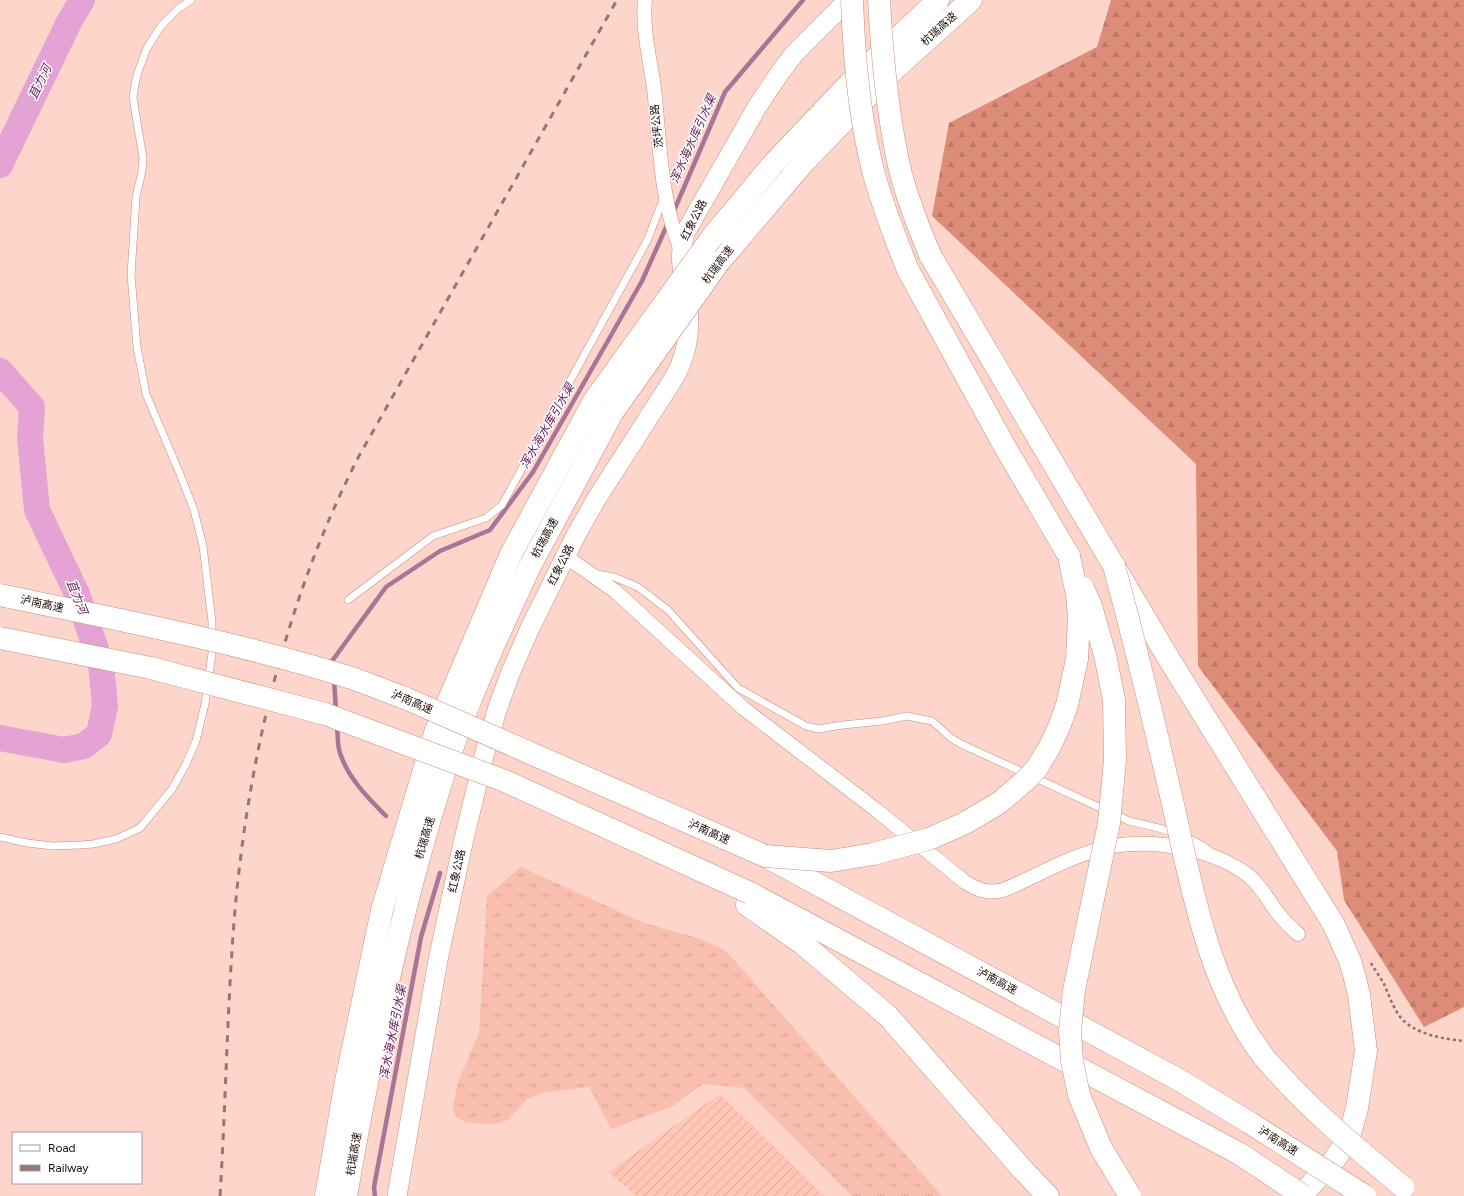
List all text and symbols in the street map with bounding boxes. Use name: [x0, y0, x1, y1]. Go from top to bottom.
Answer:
street label: 杭瑞高速: [918, 9, 960, 49]
water label: 苴力河: [26, 61, 55, 101]
water label: 浑水海水库引水渠: [667, 90, 720, 186]
street label: 茨坪公路: [648, 103, 666, 149]
street label: 红象公路: [678, 197, 710, 243]
street label: 杭瑞高速: [700, 244, 736, 286]
water label: 浑水海水库引水渠: [517, 379, 578, 471]
street label: 杭瑞高速: [529, 516, 561, 560]
street label: 红象公路: [545, 542, 577, 588]
water label: 苴力河: [64, 578, 91, 618]
street label: 泸南高速: [19, 593, 65, 615]
street label: 泸南高速: [389, 687, 435, 717]
street label: 杭瑞高速: [412, 815, 438, 861]
street label: 泸南高速: [686, 817, 732, 847]
street label: 红象公路: [446, 848, 468, 894]
street label: 泸南高速: [975, 965, 1019, 997]
water label: 浑水海水库引水渠: [377, 982, 409, 1080]
street label: 泸南高速: [1256, 1124, 1300, 1158]
street label: 杭瑞高速: [344, 1131, 364, 1177]
legend: [12, 1132, 142, 1184]
text: Road: [48, 1141, 76, 1155]
text: Railway: [48, 1161, 89, 1175]

